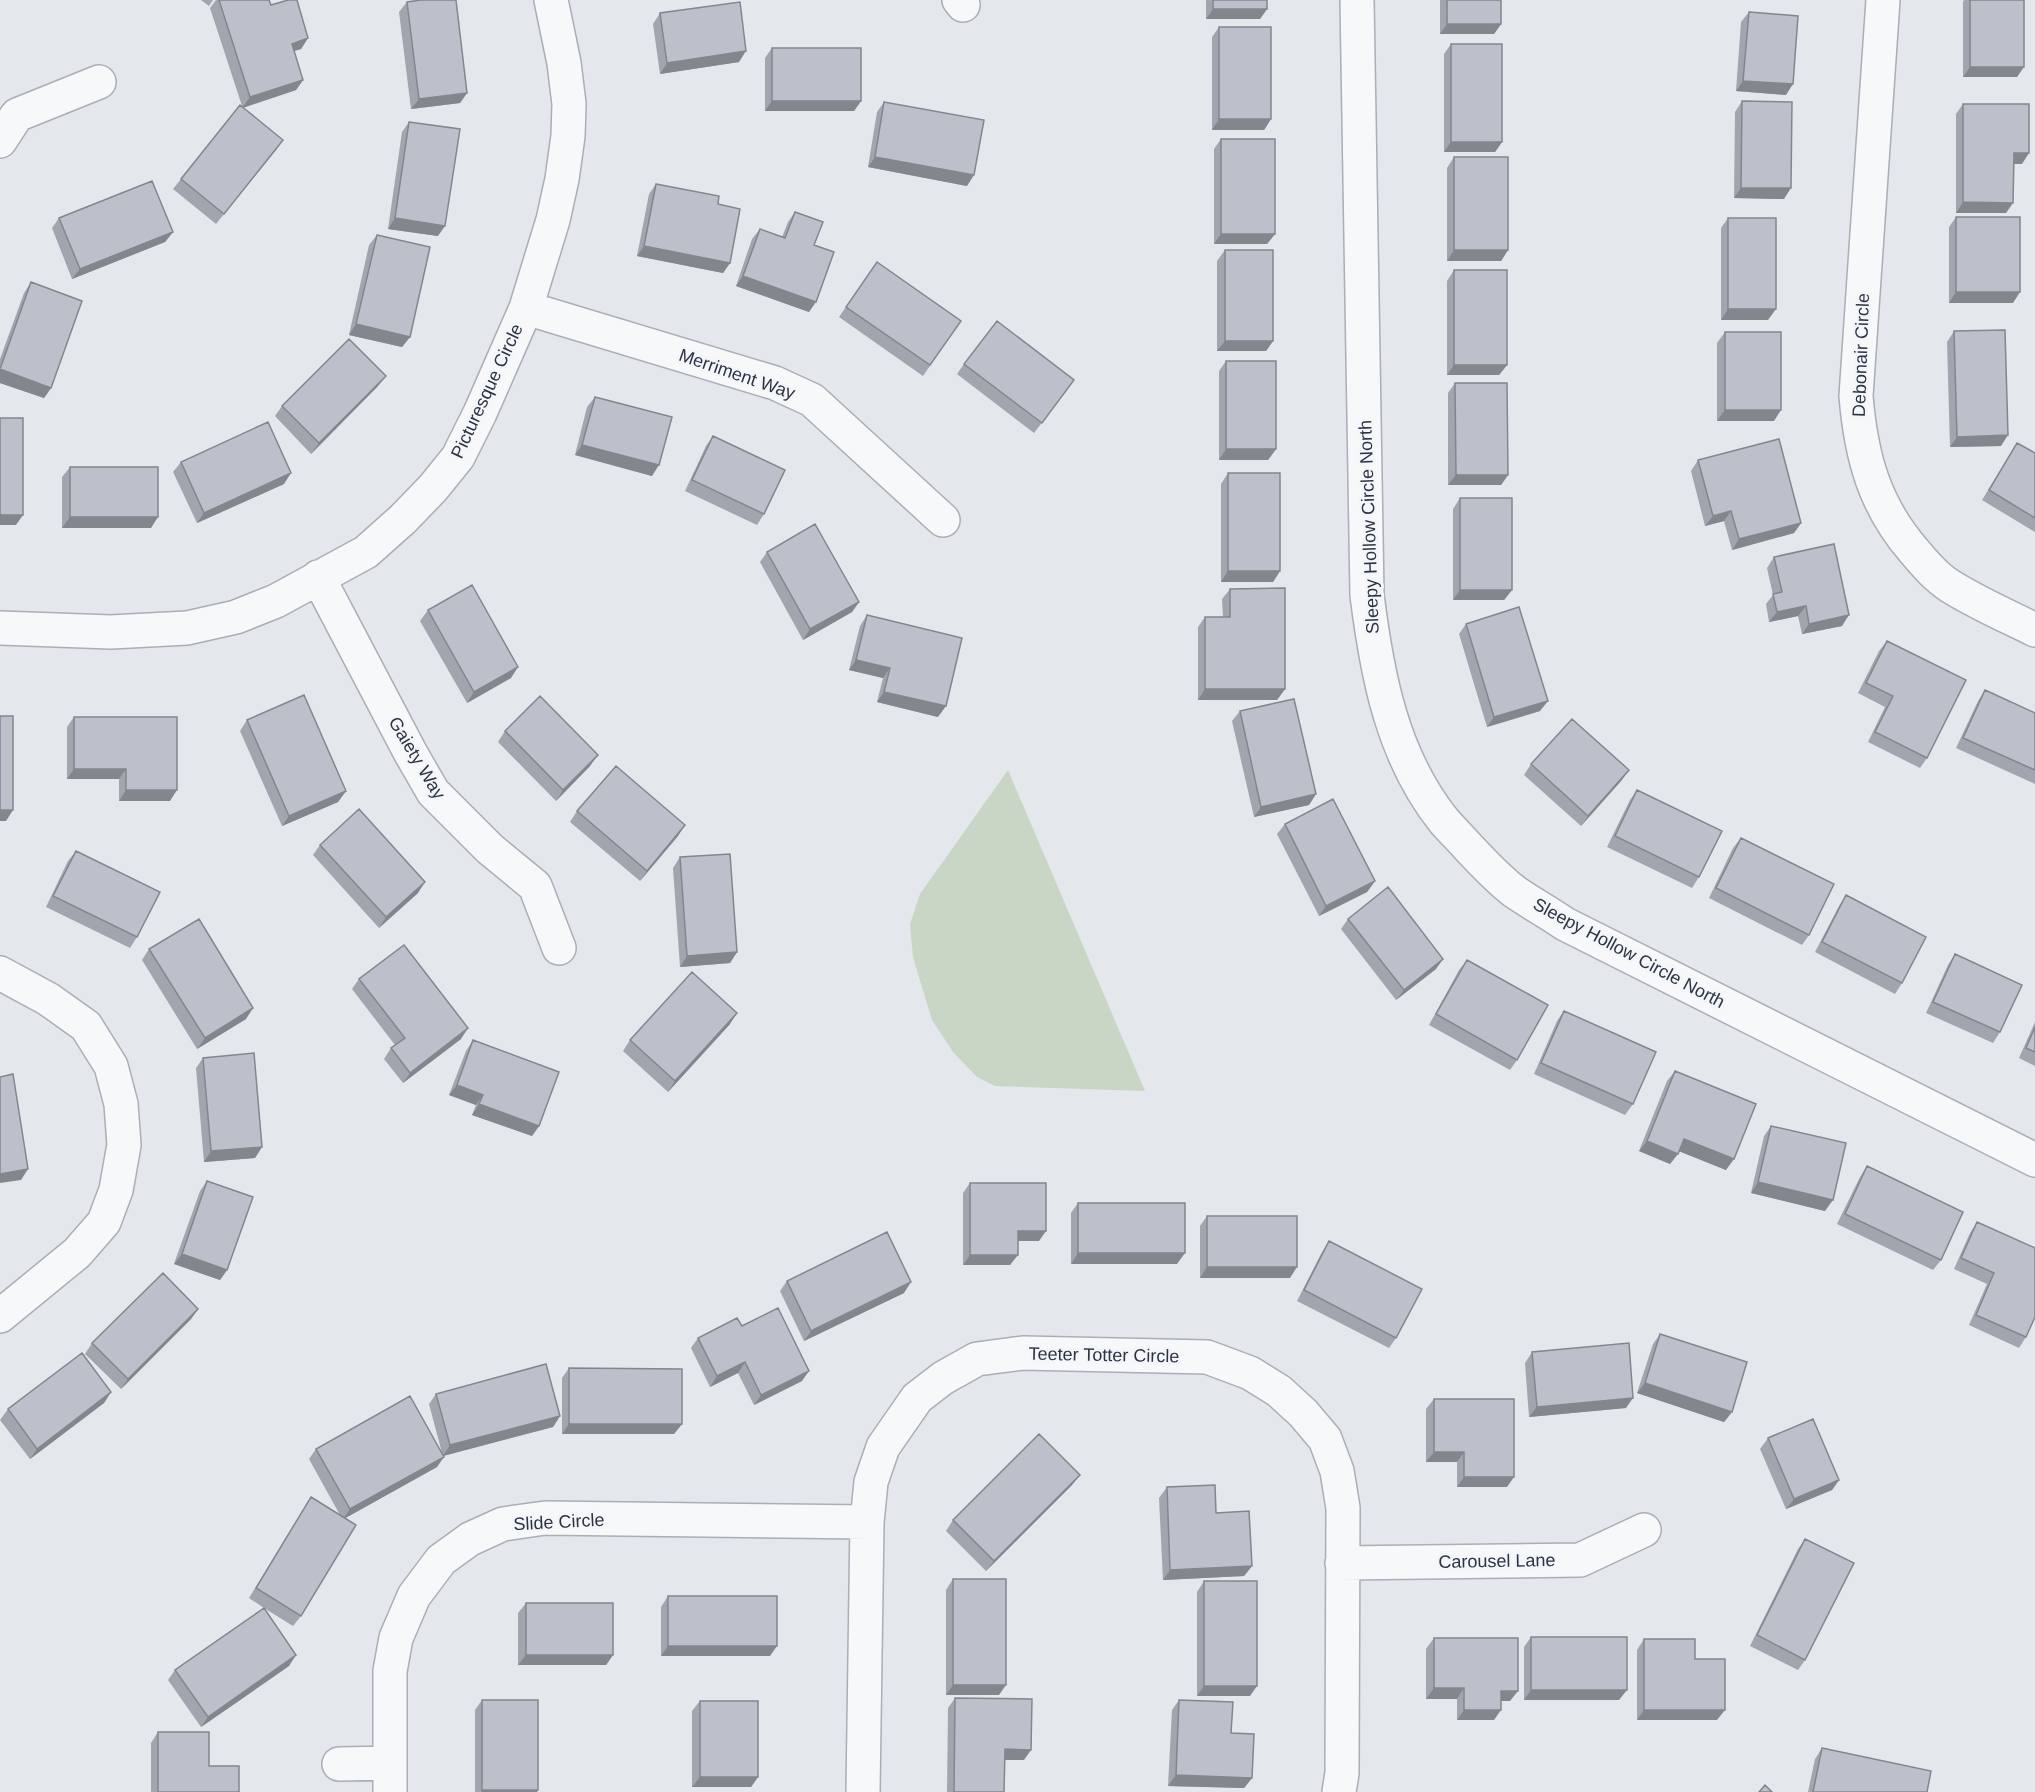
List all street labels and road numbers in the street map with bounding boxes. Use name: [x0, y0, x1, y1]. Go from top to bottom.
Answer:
street label: Debonair Circle: [1849, 293, 1873, 417]
street label: Picturesque Circle: [447, 321, 527, 461]
street label: Merriment Way: [676, 345, 798, 403]
street label: Sleepy Hollow Circle North: [1355, 420, 1383, 634]
street label: Gaiety Way: [385, 713, 449, 803]
street label: Sleepy Hollow Circle North: [1530, 894, 1728, 1012]
street label: Teeter Totter Circle: [1028, 1344, 1180, 1366]
street label: Slide Circle: [513, 1510, 605, 1534]
street label: Carousel Lane: [1438, 1550, 1556, 1572]

